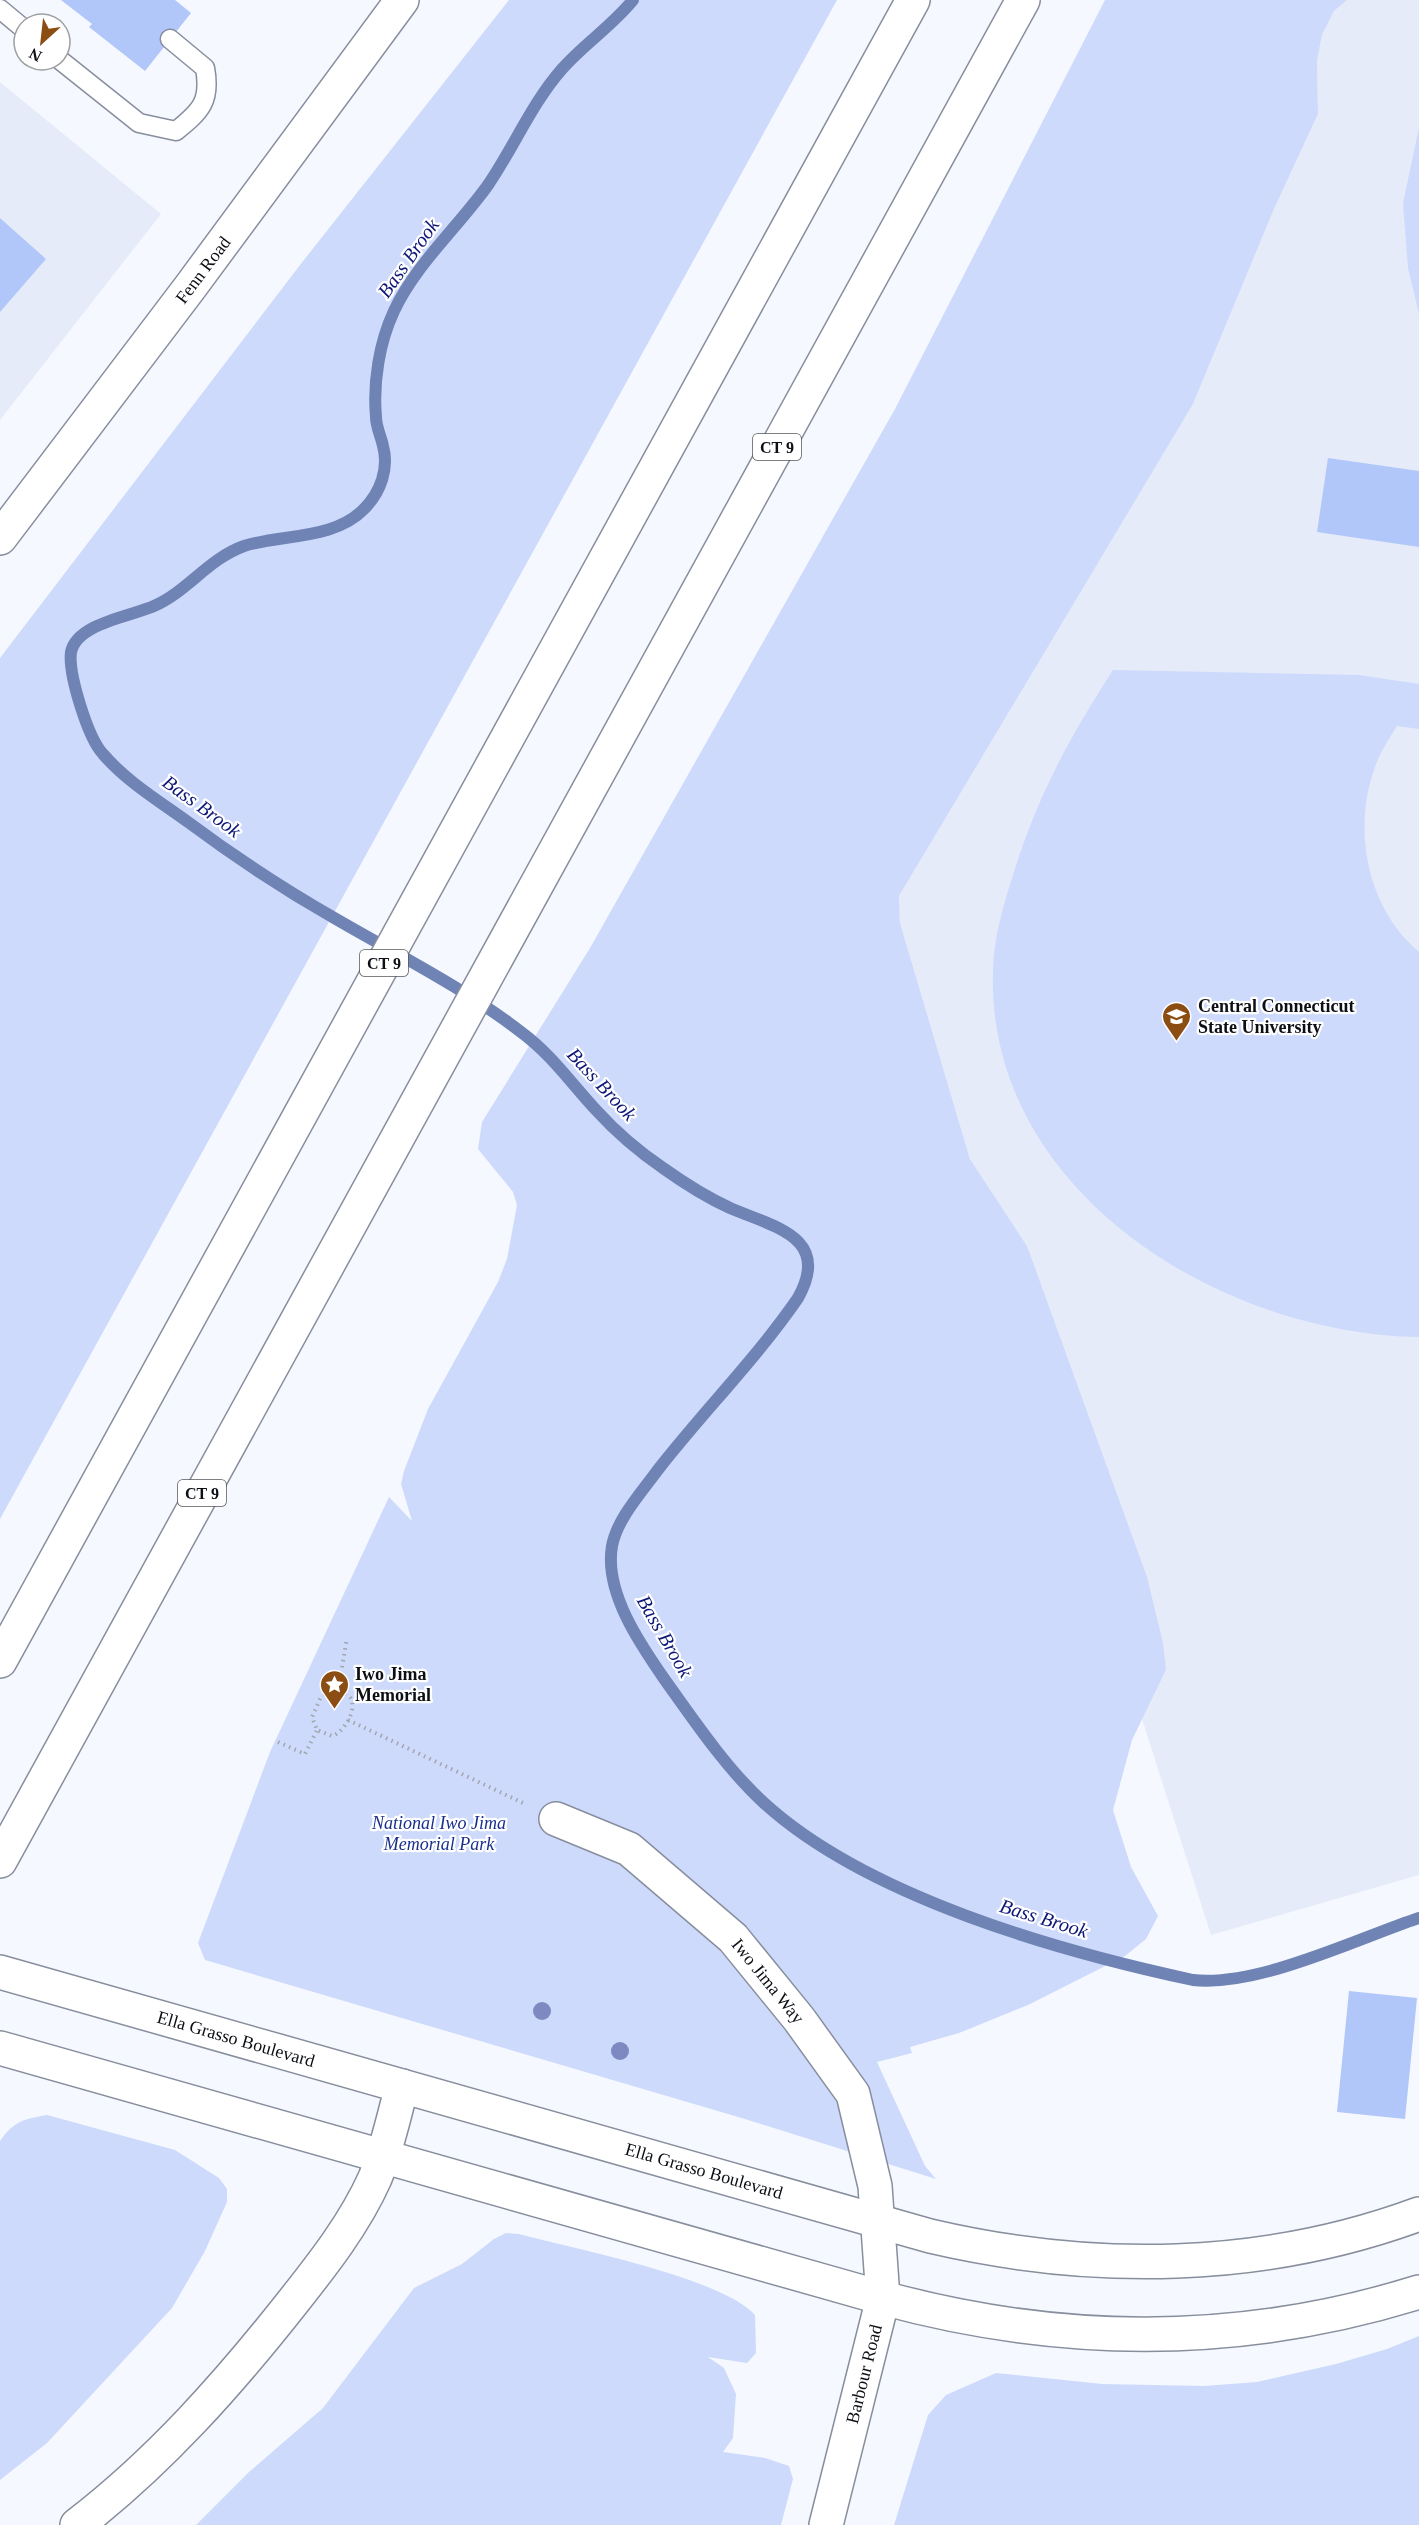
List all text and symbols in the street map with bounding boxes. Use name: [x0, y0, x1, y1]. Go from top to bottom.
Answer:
north arrow: [12, 12, 72, 72]
text: N: [26, 45, 44, 65]
water label: Bass Brook: [373, 214, 444, 302]
street label: Fenn Road: [171, 233, 235, 307]
road number: CT 9: [753, 434, 801, 460]
water label: Bass Brook: [159, 770, 246, 842]
road number: CT 9: [360, 950, 408, 976]
place label: Central Connecticut State University: [1198, 996, 1354, 1037]
school or university icon: Central Connecticut State University: [1161, 1000, 1193, 1042]
water label: Bass Brook: [563, 1043, 642, 1126]
road number: CT 9: [178, 1480, 226, 1506]
water label: Bass Brook: [633, 1591, 698, 1682]
place label: Iwo Jima Memorial: [355, 1664, 431, 1705]
place icon: Iwo Jima Memorial: [318, 1668, 350, 1710]
park label: National Iwo Jima Memorial Park: [371, 1813, 506, 1854]
water label: Bass Brook: [997, 1894, 1092, 1942]
street label: Iwo Jima Way: [728, 1935, 808, 2027]
street label: Ella Grasso Boulevard: [155, 2007, 317, 2071]
street label: Ella Grasso Boulevard: [623, 2139, 785, 2203]
street label: Barbour Road: [842, 2322, 886, 2426]

